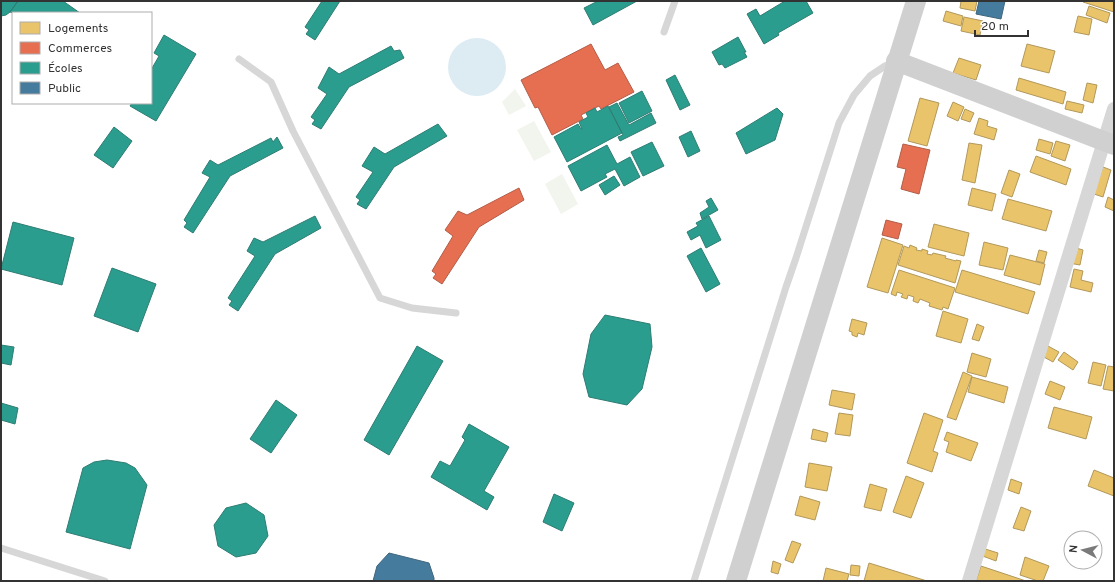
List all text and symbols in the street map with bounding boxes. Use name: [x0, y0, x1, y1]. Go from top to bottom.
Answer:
legend: [12, 12, 152, 104]
scale bar: [975, 12, 1028, 38]
text: 20 m: [981, 19, 1009, 35]
text: Logements: [48, 21, 108, 37]
text: Commerces: [48, 41, 112, 57]
text: Écoles: [48, 61, 83, 77]
text: Public: [48, 81, 81, 97]
north arrow: [1063, 530, 1103, 570]
text: N: [1067, 544, 1081, 554]

